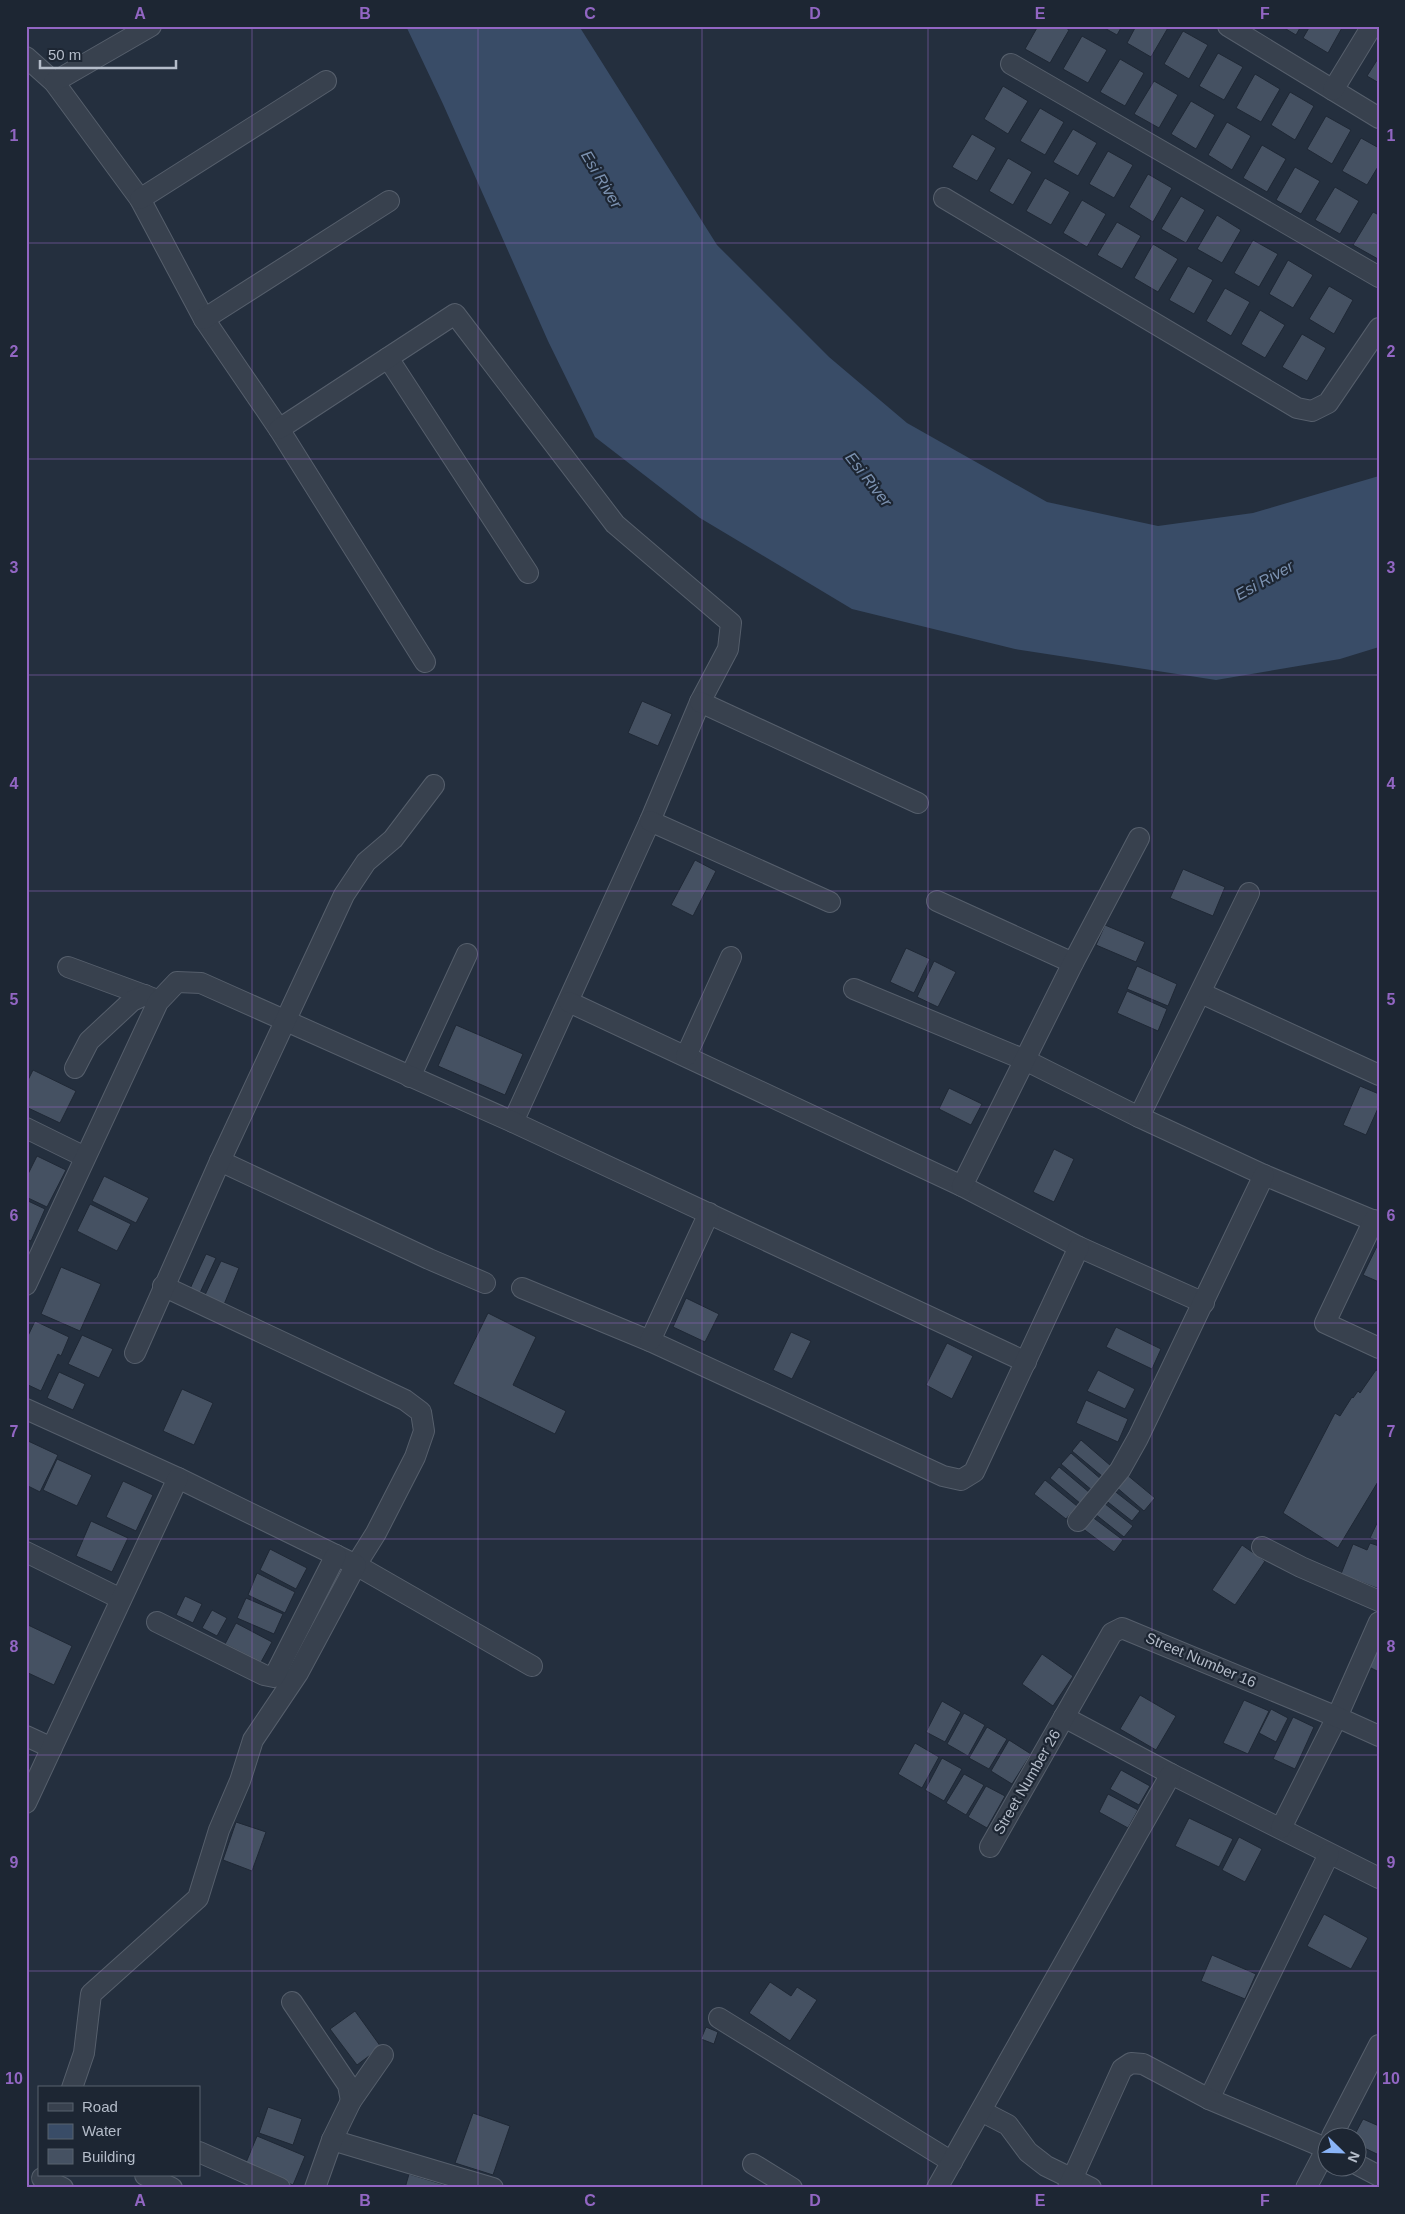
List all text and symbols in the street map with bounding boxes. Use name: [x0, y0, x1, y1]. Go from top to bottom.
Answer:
text: A: [134, 5, 146, 22]
text: B: [359, 5, 371, 22]
text: C: [584, 5, 596, 22]
text: D: [809, 5, 821, 22]
text: E: [1035, 5, 1046, 22]
text: F: [1260, 5, 1270, 22]
scale bar: [40, 38, 176, 70]
text: 50 m: [48, 46, 81, 63]
text: 1: [10, 127, 19, 144]
text: 1: [1387, 127, 1396, 144]
water label: Esi River: [578, 147, 626, 212]
text: 2: [10, 343, 19, 360]
text: 2: [1387, 343, 1396, 360]
water label: Esi River: [842, 449, 895, 510]
water label: Esi River: [1232, 557, 1297, 603]
text: 3: [10, 559, 19, 576]
text: 3: [1387, 559, 1396, 576]
text: 4: [10, 775, 19, 792]
text: 4: [1387, 775, 1396, 792]
text: 5: [10, 991, 19, 1008]
text: 5: [1387, 991, 1396, 1008]
text: 6: [10, 1207, 19, 1224]
text: 6: [1387, 1207, 1396, 1224]
text: 7: [10, 1423, 19, 1440]
text: 7: [1387, 1423, 1396, 1440]
street label: Street Number 16: [1143, 1629, 1259, 1690]
text: 8: [10, 1638, 19, 1655]
text: 8: [1387, 1638, 1396, 1655]
street label: Street Number 26: [990, 1726, 1064, 1837]
text: 9: [10, 1854, 19, 1871]
text: 9: [1387, 1854, 1396, 1871]
text: 10: [5, 2070, 23, 2087]
text: 10: [1382, 2070, 1400, 2087]
legend: [38, 2086, 200, 2176]
text: Road: [82, 2098, 118, 2115]
text: Water: [82, 2122, 121, 2139]
north arrow: [1318, 2126, 1368, 2176]
text: Building: [82, 2148, 135, 2165]
text: N: [1345, 2149, 1363, 2165]
text: A: [134, 2192, 146, 2209]
text: B: [359, 2192, 371, 2209]
text: C: [584, 2192, 596, 2209]
text: D: [809, 2192, 821, 2209]
text: E: [1035, 2192, 1046, 2209]
text: F: [1260, 2192, 1270, 2209]

